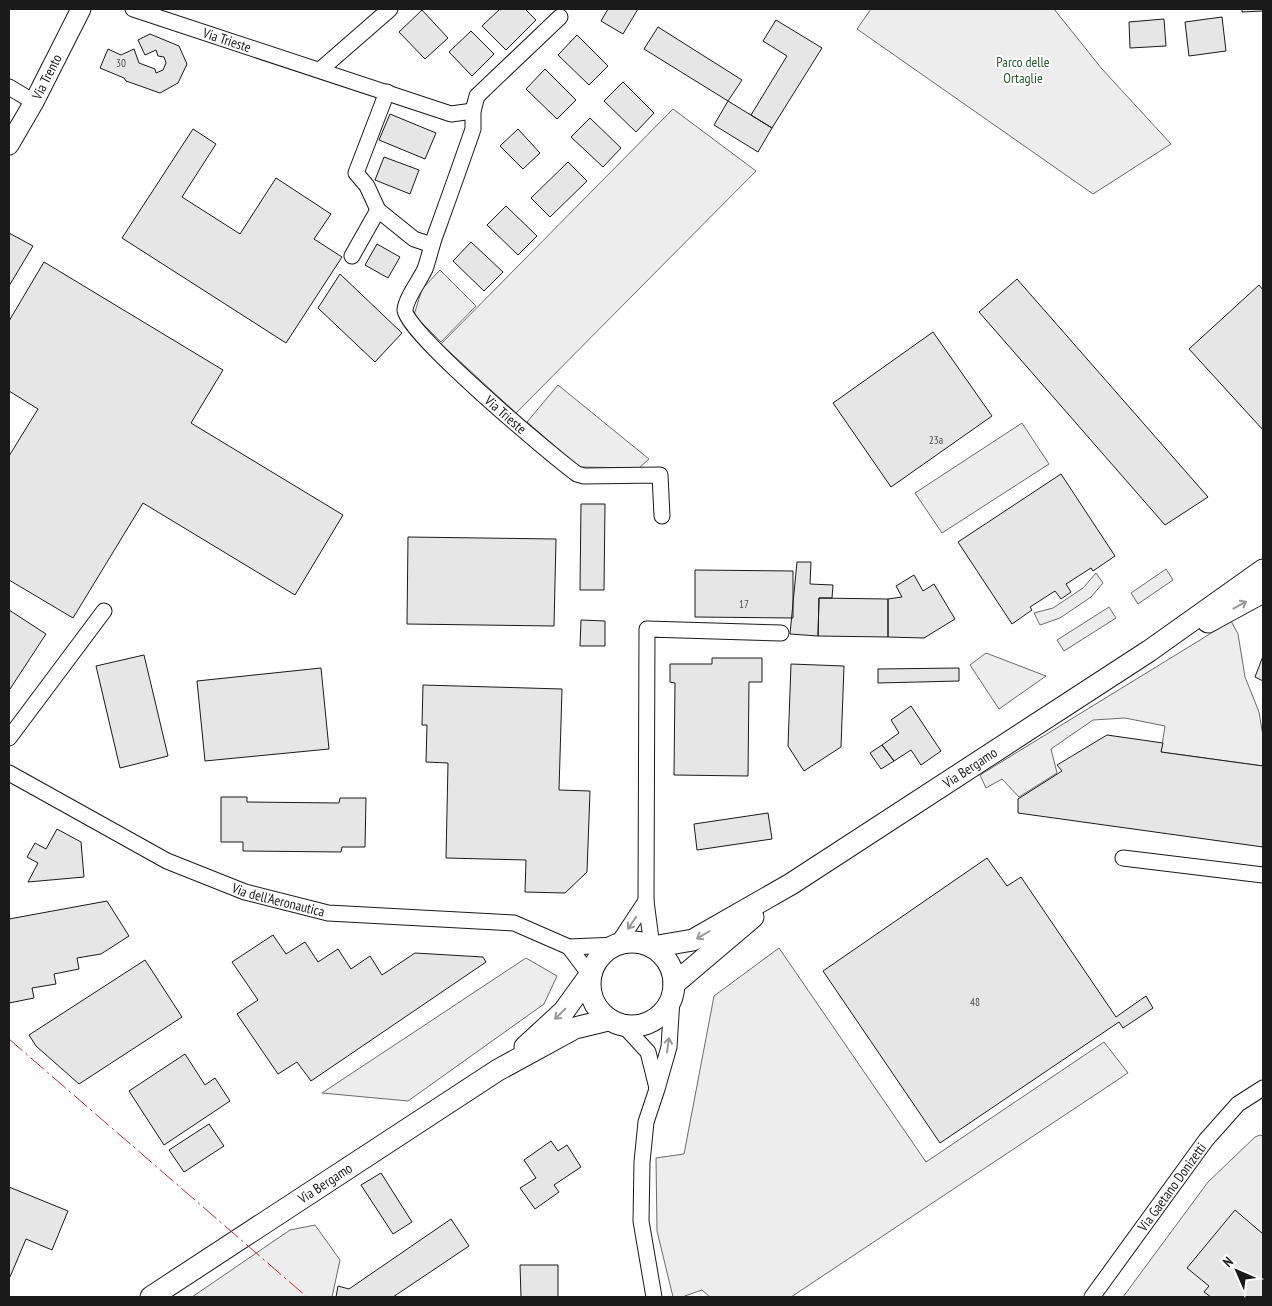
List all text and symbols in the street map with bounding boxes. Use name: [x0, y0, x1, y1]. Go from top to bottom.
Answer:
street label: Via Trieste: [200, 23, 254, 56]
street label: Via Trento: [27, 51, 66, 103]
park label: Parco delle Ortaglie: [996, 53, 1050, 87]
house number: 30: [116, 56, 126, 70]
street label: Via Trieste: [480, 391, 530, 438]
house number: 23a: [929, 433, 943, 447]
house number: 17: [739, 597, 749, 611]
one-way arrow: [1232, 600, 1246, 610]
street label: Via Bergamo: [939, 743, 1001, 792]
street label: Via dell'Aeronautica: [228, 878, 327, 921]
one-way arrow: [627, 916, 637, 930]
one-way arrow: [697, 930, 711, 940]
house number: 48: [970, 995, 980, 1009]
one-way arrow: [554, 1007, 566, 1020]
one-way arrow: [663, 1037, 673, 1053]
street label: Via Gaetano Donizetti: [1133, 1139, 1210, 1236]
street label: Via Bergamo: [294, 1159, 356, 1208]
north arrow: [1212, 1246, 1262, 1296]
text: N: [1219, 1253, 1237, 1271]

